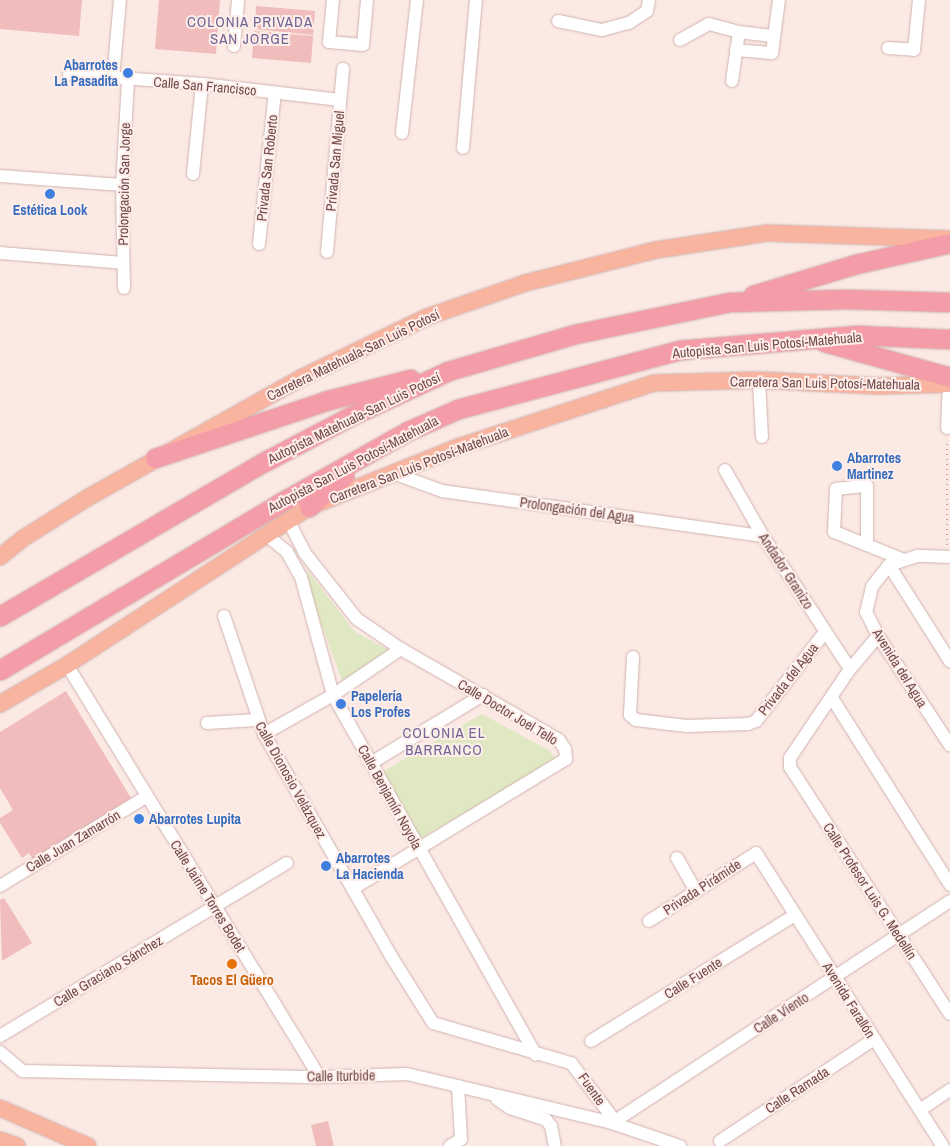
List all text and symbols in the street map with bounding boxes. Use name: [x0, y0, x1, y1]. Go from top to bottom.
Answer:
district label: COLONIA PRIVADA SAN JORGE: [185, 12, 315, 47]
place label: Abarrotes La Pasadita: [54, 57, 118, 90]
marker: Abarrotes La Pasadita: [122, 67, 134, 79]
street label: Calle San Francisco: [153, 73, 257, 99]
street label: Privada San Miguel: [322, 110, 348, 212]
street label: Privada San Roberto: [253, 114, 281, 222]
street label: Prolongación San Jorge: [115, 122, 133, 246]
marker: Estética Look: [44, 188, 56, 200]
place label: Estética Look: [13, 202, 87, 218]
street label: Carretera Matehuala-San Luis Potosí: [264, 306, 442, 404]
street label: Autopista San Luis Potosí-Matehuala: [672, 328, 862, 362]
street label: Autopista Matehuala-San Luis Potosí: [265, 369, 443, 467]
street label: Carretera San Luis Potosí-Matehuala: [730, 373, 920, 393]
street label: Autopista San Luis Potosí-Matehuala: [265, 412, 441, 516]
street label: Carretera San Luis Potosí-Matehuala: [327, 423, 511, 507]
place label: Abarrotes Martinez: [847, 450, 901, 482]
marker: Abarrotes Martinez: [831, 460, 843, 472]
street label: Prolongación del Agua: [518, 494, 636, 526]
street label: Andador Granizo: [755, 530, 817, 612]
street label: Avenida del Agua: [869, 625, 931, 711]
street label: Privada del Agua: [754, 639, 822, 719]
street label: Calle Doctor Joel Tello: [455, 675, 561, 749]
place label: Papelería Los Profes: [351, 688, 410, 720]
marker: Papelería Los Profes: [335, 698, 347, 710]
street label: Calle Dionosio Velázquez: [252, 718, 330, 842]
district label: COLONIA EL BARRANCO: [401, 723, 487, 758]
street label: Calle Benjamín Noyola: [354, 742, 426, 852]
street label: Calle Juan Zamarrón: [23, 806, 123, 876]
place label: Abarrotes Lupita: [149, 811, 241, 827]
marker: Abarrotes Lupita: [133, 813, 145, 825]
street label: Calle Profesor Luis G. Medellín: [820, 820, 920, 962]
street label: Calle Jaime Torres Bodet: [167, 837, 249, 955]
place label: Abarrotes La Hacienda: [336, 850, 404, 882]
street label: Privada Pirámide: [660, 856, 744, 918]
marker: Abarrotes La Hacienda: [320, 860, 332, 872]
street label: Calle Graciano Sánchez: [50, 932, 166, 1010]
street label: Calle Fuente: [661, 954, 725, 1002]
marker: Tacos El Güero: [226, 958, 238, 970]
street label: Avenida Farallón: [819, 959, 879, 1041]
place label: Tacos El Güero: [190, 972, 274, 988]
street label: Calle Viento: [750, 989, 812, 1037]
street label: Calle Ramada: [762, 1063, 832, 1117]
street label: Calle Iturbide: [307, 1067, 375, 1085]
street label: Fuente: [575, 1070, 609, 1108]

